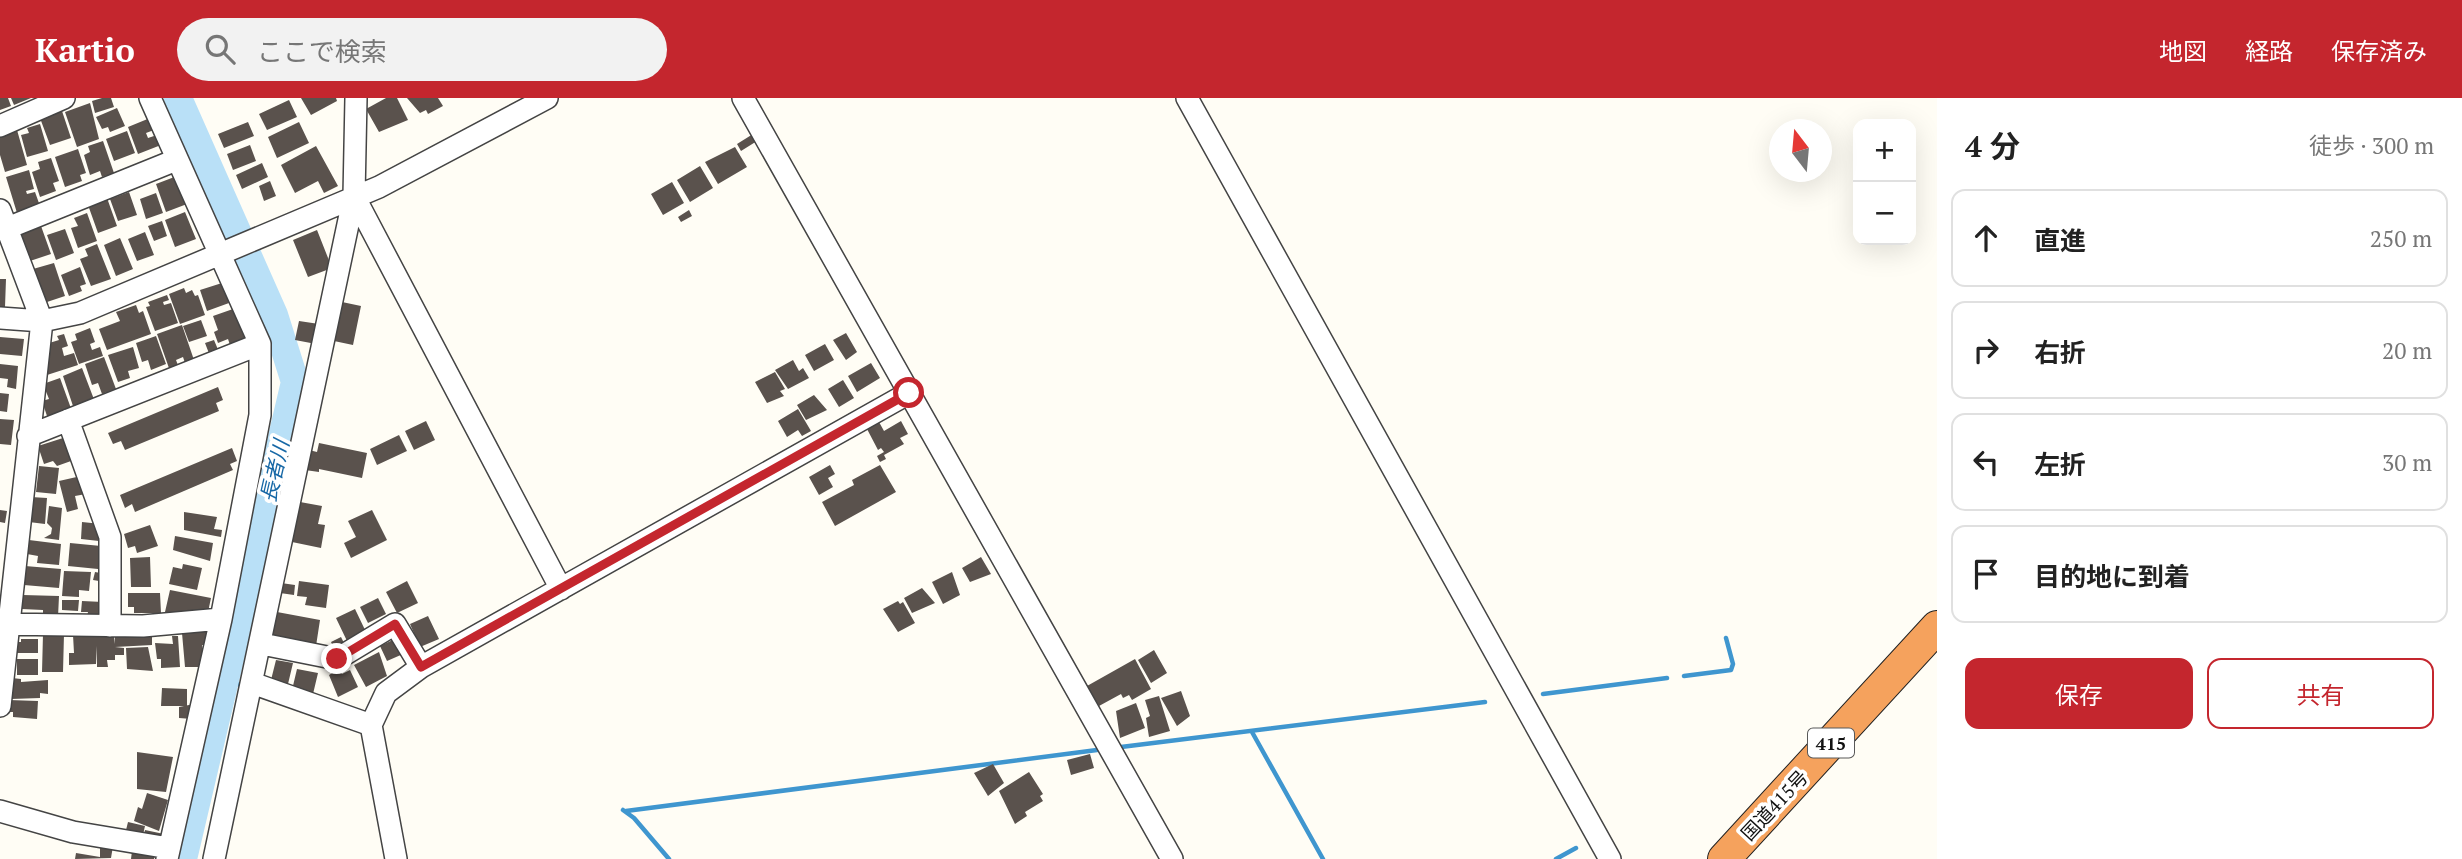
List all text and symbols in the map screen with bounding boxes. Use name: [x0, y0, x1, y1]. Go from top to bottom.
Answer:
search box: [177, 18, 667, 81]
text: Kartio: [35, 28, 135, 71]
icon: search: [201, 30, 239, 68]
text: ここで検索: [257, 34, 387, 68]
text: 地図: [2159, 35, 2207, 67]
text: 経路: [2245, 35, 2293, 67]
text: 保存済み: [2331, 35, 2427, 67]
north arrow: [1769, 119, 1832, 182]
map controls: [1853, 119, 1916, 245]
button: +: [1853, 119, 1916, 182]
text: 4 分: [1965, 126, 2020, 166]
text: 徒歩 · 300 m: [2309, 130, 2434, 161]
button: −: [1853, 182, 1916, 245]
icon: ahead: [1967, 219, 2005, 257]
text: 直進: [2034, 223, 2086, 257]
text: 250 m: [2370, 223, 2432, 254]
icon: right: [1967, 331, 2005, 369]
text: 右折: [2034, 335, 2086, 369]
text: 20 m: [2382, 335, 2432, 366]
route start: [893, 377, 924, 408]
water label: 長者川: [253, 435, 295, 505]
icon: left: [1967, 443, 2005, 481]
text: 左折: [2034, 447, 2086, 481]
text: 30 m: [2382, 447, 2432, 478]
icon: arrive: [1967, 555, 2005, 593]
text: 目的地に到着: [2034, 559, 2190, 593]
route end: [321, 643, 352, 674]
button: 保存: [1965, 658, 2193, 729]
button: 共有: [2207, 658, 2434, 729]
road number: 415: [1808, 728, 1854, 758]
street label: 国道415号: [1735, 765, 1813, 845]

